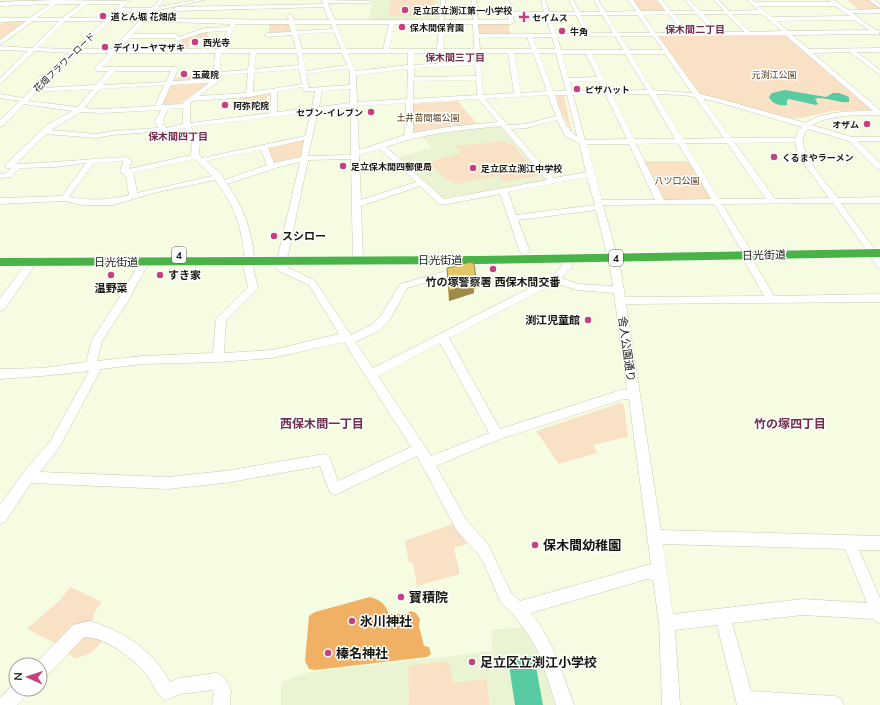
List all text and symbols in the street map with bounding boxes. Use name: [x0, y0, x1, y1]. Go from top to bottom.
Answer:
marker: 足立区立渕江第一小学校: [400, 5, 410, 15]
place label: 足立区立渕江第一小学校: [413, 5, 513, 16]
marker: 道とん堀 花畑店: [98, 11, 108, 21]
place label: 道とん堀 花畑店: [110, 11, 176, 22]
marker: セイムス: [519, 12, 529, 22]
place label: セイムス: [532, 12, 568, 23]
marker: 保木間保育園: [397, 22, 407, 32]
place label: 保木間保育園: [409, 22, 464, 33]
district label: 保木間二丁目: [665, 23, 725, 36]
marker: 牛角: [557, 26, 567, 36]
place label: 牛角: [570, 26, 588, 37]
street label: 花畑フラワーロード: [31, 30, 97, 94]
marker: 西光寺: [190, 37, 200, 47]
place label: 西光寺: [203, 37, 230, 48]
marker: デイリーヤマザキ: [100, 42, 110, 52]
place label: デイリーヤマザキ: [113, 42, 185, 53]
district label: 保木間三丁目: [425, 51, 485, 64]
marker: 玉蔵院: [179, 69, 189, 79]
place label: 玉蔵院: [192, 69, 219, 80]
park label: 元渕江公園: [751, 69, 797, 80]
marker: ピザハット: [572, 84, 582, 94]
place label: ピザハット: [585, 84, 630, 95]
marker: 阿弥陀院: [220, 100, 230, 110]
place label: 阿弥陀院: [233, 100, 269, 111]
place label: セブン-イレブン: [296, 107, 363, 118]
marker: セブン-イレブン: [366, 107, 376, 117]
park label: 土井苗間堀公園: [396, 112, 460, 123]
place label: オザム: [832, 119, 859, 130]
marker: オザム: [862, 119, 872, 129]
district label: 保木間四丁目: [148, 130, 208, 143]
marker: くるまやラーメン: [769, 152, 779, 162]
place label: くるまやラーメン: [782, 152, 853, 163]
marker: 足立保木間四郵便局: [338, 161, 348, 171]
place label: 足立保木間四郵便局: [351, 161, 432, 172]
marker: 足立区立渕江中学校: [468, 163, 478, 173]
place label: 足立区立渕江中学校: [481, 163, 563, 174]
park label: 八ツ口公園: [654, 175, 700, 186]
place label: スシロー: [282, 229, 326, 243]
marker: スシロー: [269, 231, 279, 241]
road number: 4: [172, 247, 186, 263]
street label: 日光街道: [742, 248, 786, 262]
road number: 4: [609, 250, 623, 266]
street label: 日光街道: [418, 253, 462, 267]
street label: 日光街道: [94, 255, 138, 269]
marker: 竹の塚警察署 西保木間交番: [488, 264, 498, 274]
place label: すき家: [168, 268, 201, 282]
marker: 温野菜: [106, 270, 116, 280]
marker: すき家: [155, 270, 165, 280]
place label: 竹の塚警察署 西保木間交番: [425, 275, 561, 289]
place label: 温野菜: [95, 281, 128, 295]
place label: 渕江児童館: [525, 313, 580, 327]
marker: 渕江児童館: [583, 315, 593, 325]
street label: 舎人公園通り: [615, 315, 639, 383]
district label: 西保木間一丁目: [280, 416, 364, 431]
district label: 竹の塚四丁目: [754, 416, 826, 431]
place label: 保木間幼稚園: [543, 537, 621, 553]
marker: 保木間幼稚園: [530, 540, 540, 550]
place label: 寶積院: [409, 589, 448, 605]
marker: 寶積院: [396, 592, 406, 602]
place label: 氷川神社: [360, 613, 412, 629]
marker: 氷川神社: [347, 616, 357, 626]
place label: 榛名神社: [336, 645, 388, 661]
marker: 榛名神社: [323, 648, 333, 658]
place label: 足立区立渕江小学校: [480, 654, 597, 670]
north arrow: [8, 657, 48, 697]
marker: 足立区立渕江小学校: [467, 657, 477, 667]
text: N: [11, 672, 25, 681]

